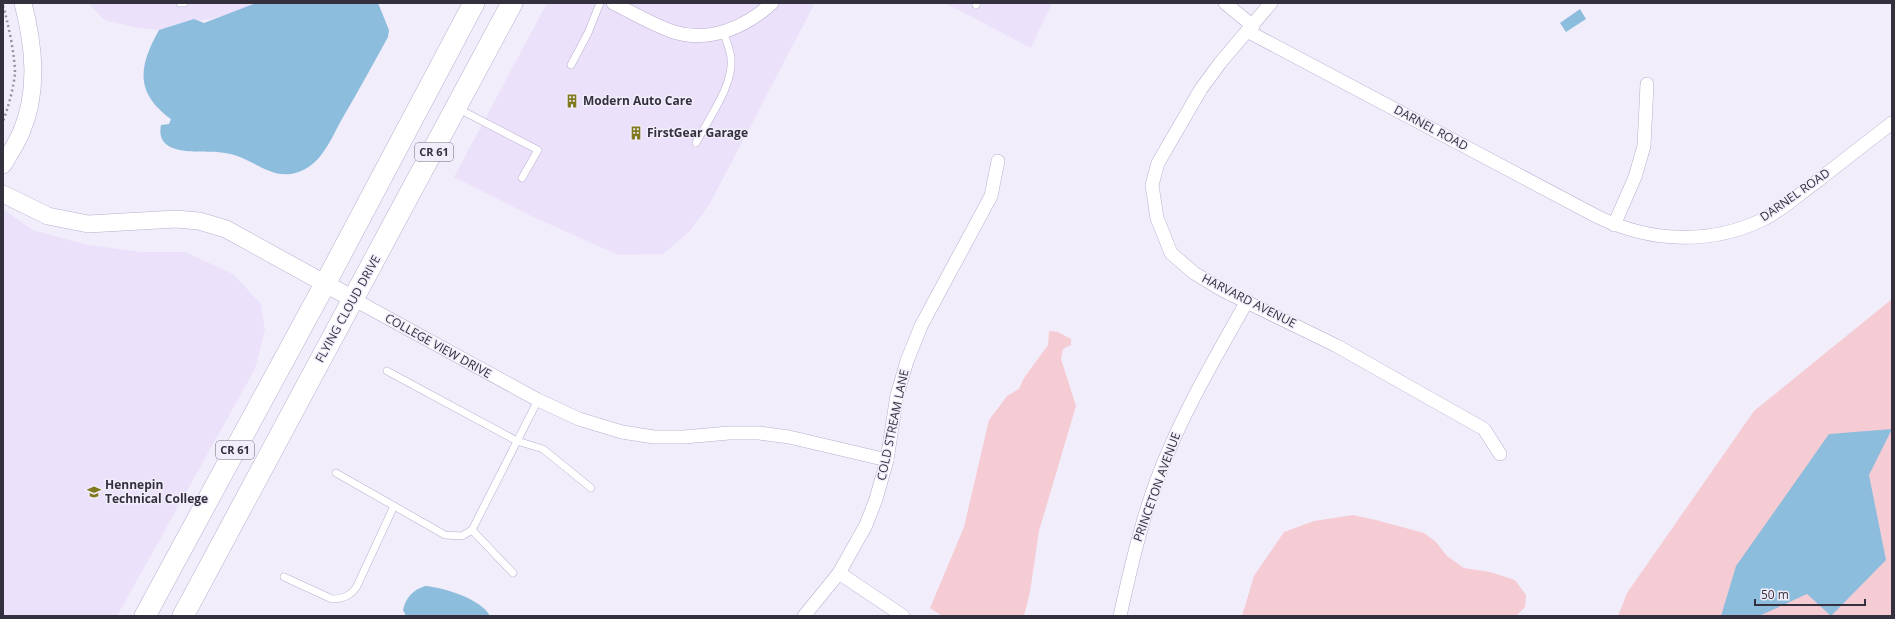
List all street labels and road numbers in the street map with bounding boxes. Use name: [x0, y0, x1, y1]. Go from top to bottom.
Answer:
street label: DARNEL ROAD: [1391, 101, 1471, 154]
road number: CR 61: [415, 143, 453, 161]
street label: DARNEL ROAD: [1756, 164, 1833, 225]
street label: FLYING CLOUD DRIVE: [311, 252, 384, 366]
street label: HARVARD AVENUE: [1199, 269, 1299, 332]
street label: COLLEGE VIEW DRIVE: [382, 309, 495, 382]
street label: COLD STREAM LANE: [872, 368, 913, 482]
street label: PRINCETON AVENUE: [1129, 430, 1184, 544]
road number: CR 61: [216, 441, 254, 459]

